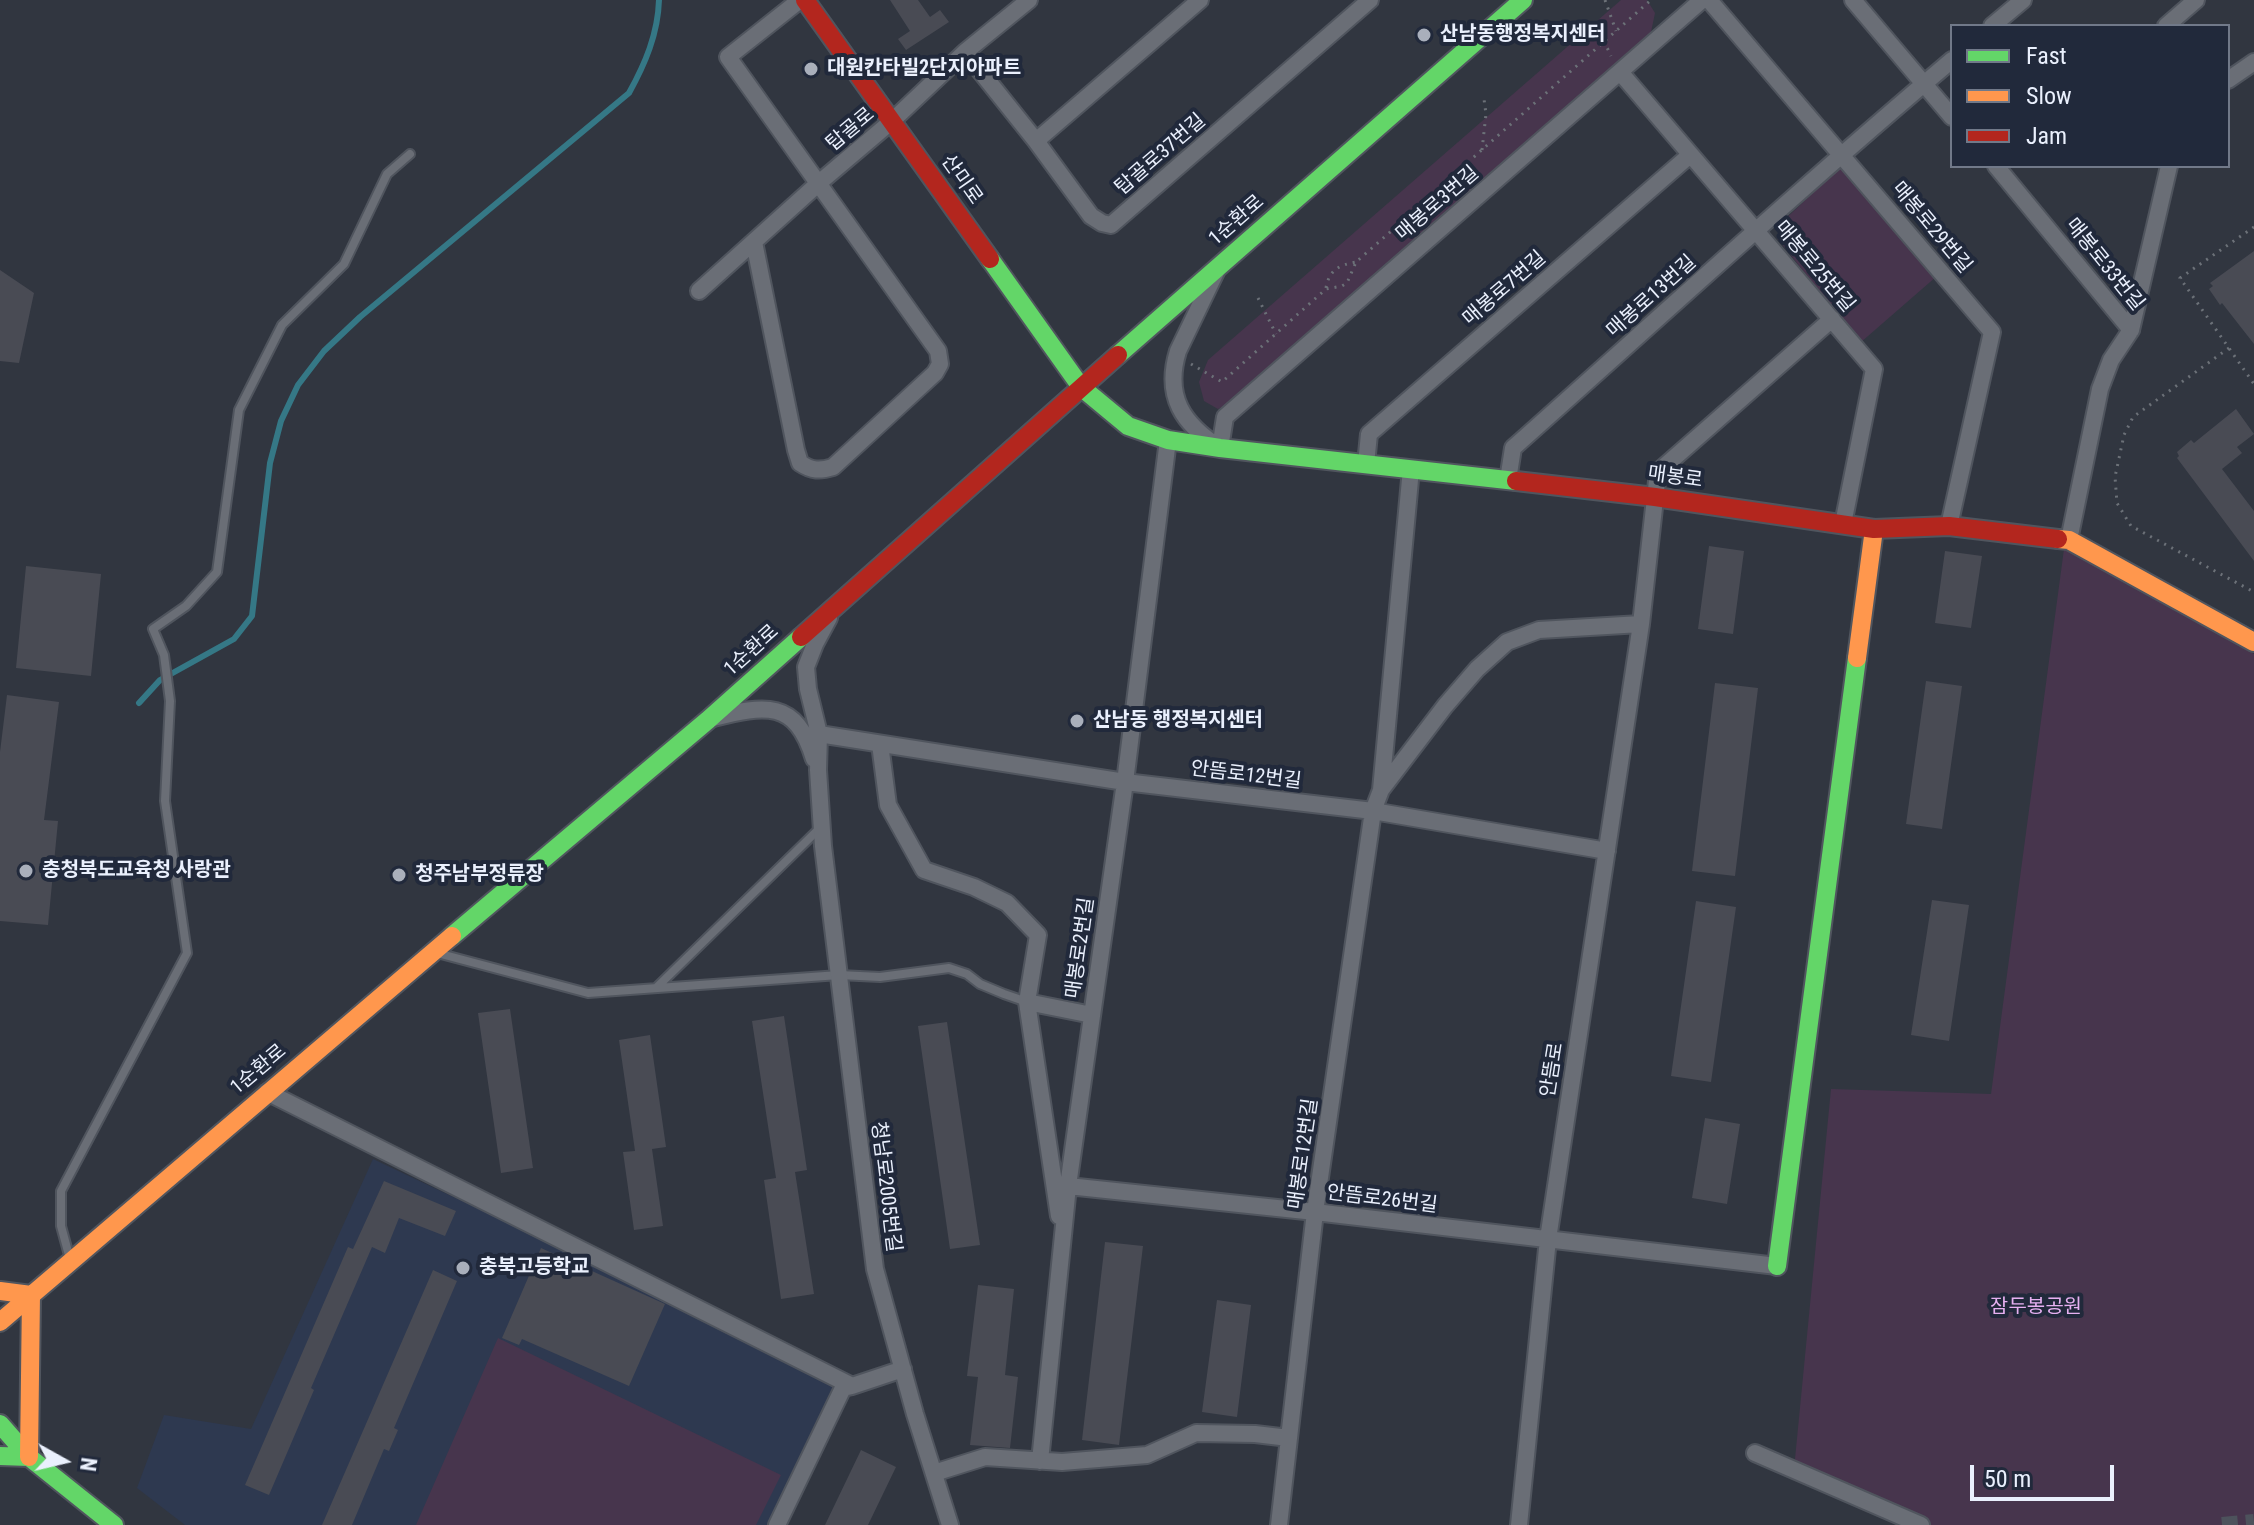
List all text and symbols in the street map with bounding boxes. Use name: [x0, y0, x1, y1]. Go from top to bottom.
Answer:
place label: 산남동행정복지센터: [1440, 23, 1606, 47]
legend: [1950, 24, 2230, 168]
marker: 산남동행정복지센터: [1415, 26, 1433, 44]
text: Fast: [2026, 42, 2067, 70]
place label: 대원칸타빌2단지아파트: [827, 57, 1021, 81]
marker: 대원칸타빌2단지아파트: [802, 60, 820, 78]
text: Slow: [2026, 82, 2072, 110]
street label: 탑골로: [822, 103, 880, 157]
street label: 탑골로37번길: [1111, 109, 1211, 201]
text: Jam: [2026, 122, 2067, 150]
street label: 산미로: [935, 151, 987, 209]
street label: 매봉로3번길: [1392, 162, 1484, 246]
street label: 매봉로29번길: [1886, 177, 1976, 279]
street label: 1순환로: [1205, 191, 1269, 251]
street label: 매봉로33번길: [2060, 214, 2148, 316]
street label: 매봉로25번길: [1769, 216, 1859, 318]
street label: 매봉로7번길: [1459, 247, 1551, 331]
street label: 매봉로13번길: [1602, 251, 1702, 343]
street label: 매봉로: [1646, 462, 1704, 494]
street label: 1순환로: [720, 620, 784, 682]
place label: 산남동 행정복지센터: [1093, 709, 1263, 733]
marker: 산남동 행정복지센터: [1068, 712, 1086, 730]
street label: 안뜸로12번길: [1189, 757, 1303, 795]
place label: 충청북도교육청 사랑관: [42, 859, 231, 883]
marker: 충청북도교육청 사랑관: [17, 862, 35, 880]
place label: 청주남부정류장: [415, 863, 544, 887]
marker: 청주남부정류장: [390, 866, 408, 884]
street label: 매봉로2번길: [1062, 896, 1100, 1000]
street label: 1순환로: [226, 1040, 292, 1100]
street label: 안뜸로: [1537, 1041, 1569, 1099]
street label: 매봉로12번길: [1284, 1097, 1324, 1211]
street label: 청남로2005번길: [865, 1120, 905, 1254]
street label: 안뜸로26번길: [1325, 1181, 1439, 1219]
place label: 충북고등학교: [479, 1256, 589, 1280]
marker: 충북고등학교: [454, 1259, 472, 1277]
park label: 잠두봉공원: [1990, 1296, 2082, 1320]
north arrow: [24, 1421, 104, 1501]
scale bar: [1974, 1449, 2118, 1499]
text: N: [75, 1456, 102, 1473]
text: 50 m: [1984, 1465, 2031, 1493]

